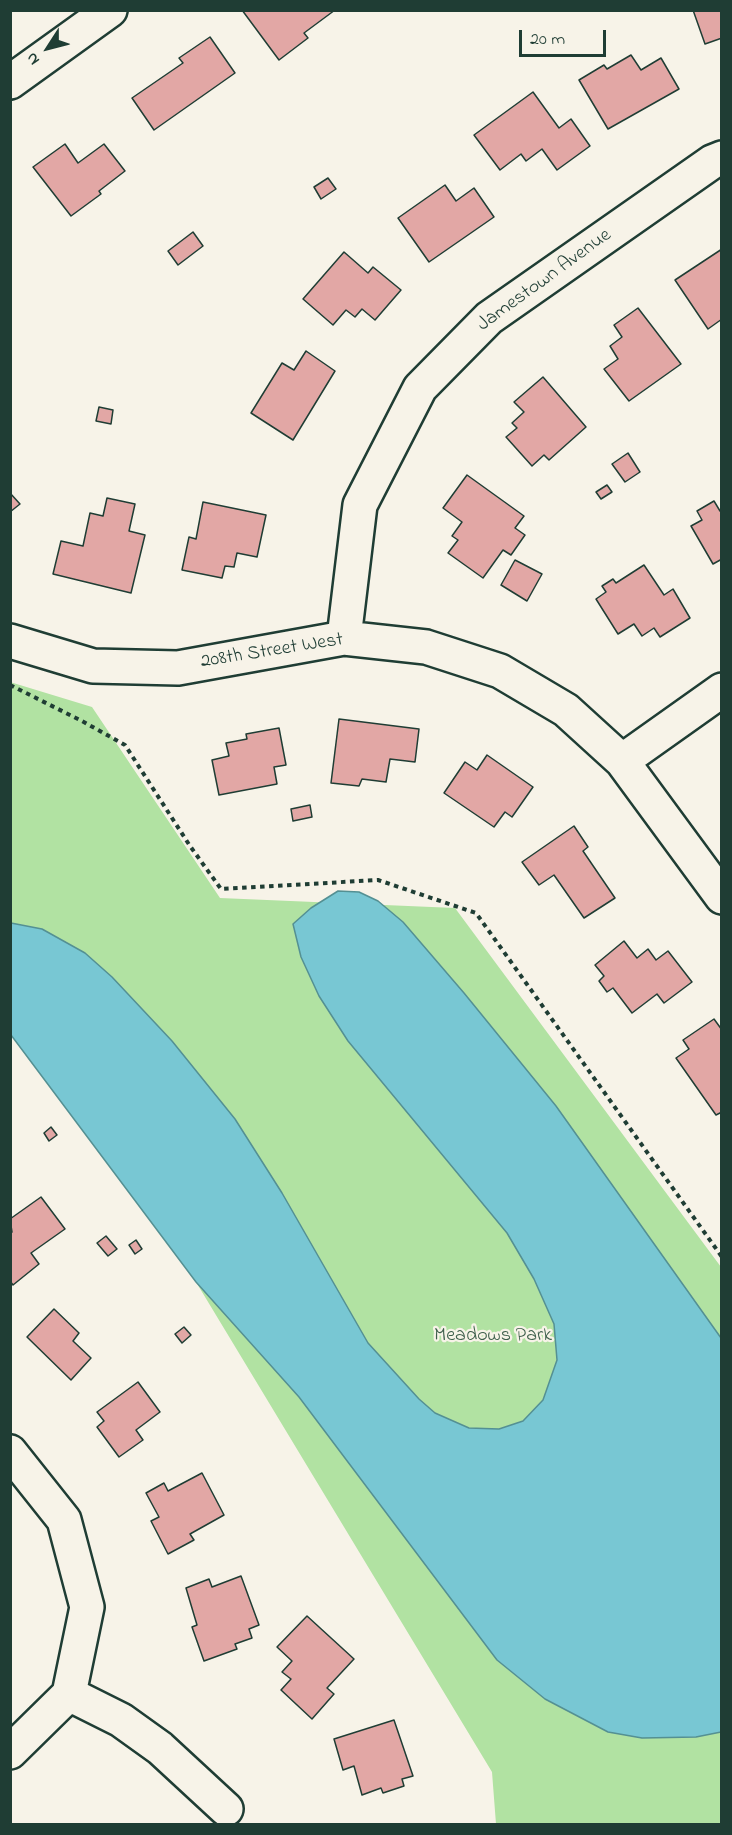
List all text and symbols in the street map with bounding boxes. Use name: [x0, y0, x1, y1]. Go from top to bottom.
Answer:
north arrow: [18, 18, 78, 78]
scale bar: [522, 18, 609, 56]
text: 20 m: [530, 27, 565, 53]
text: N: [21, 47, 46, 70]
street label: Jamestown Avenue: [473, 224, 617, 338]
street label: 208th Street West: [199, 629, 345, 675]
park label: Meadows Park: [434, 1325, 552, 1349]

